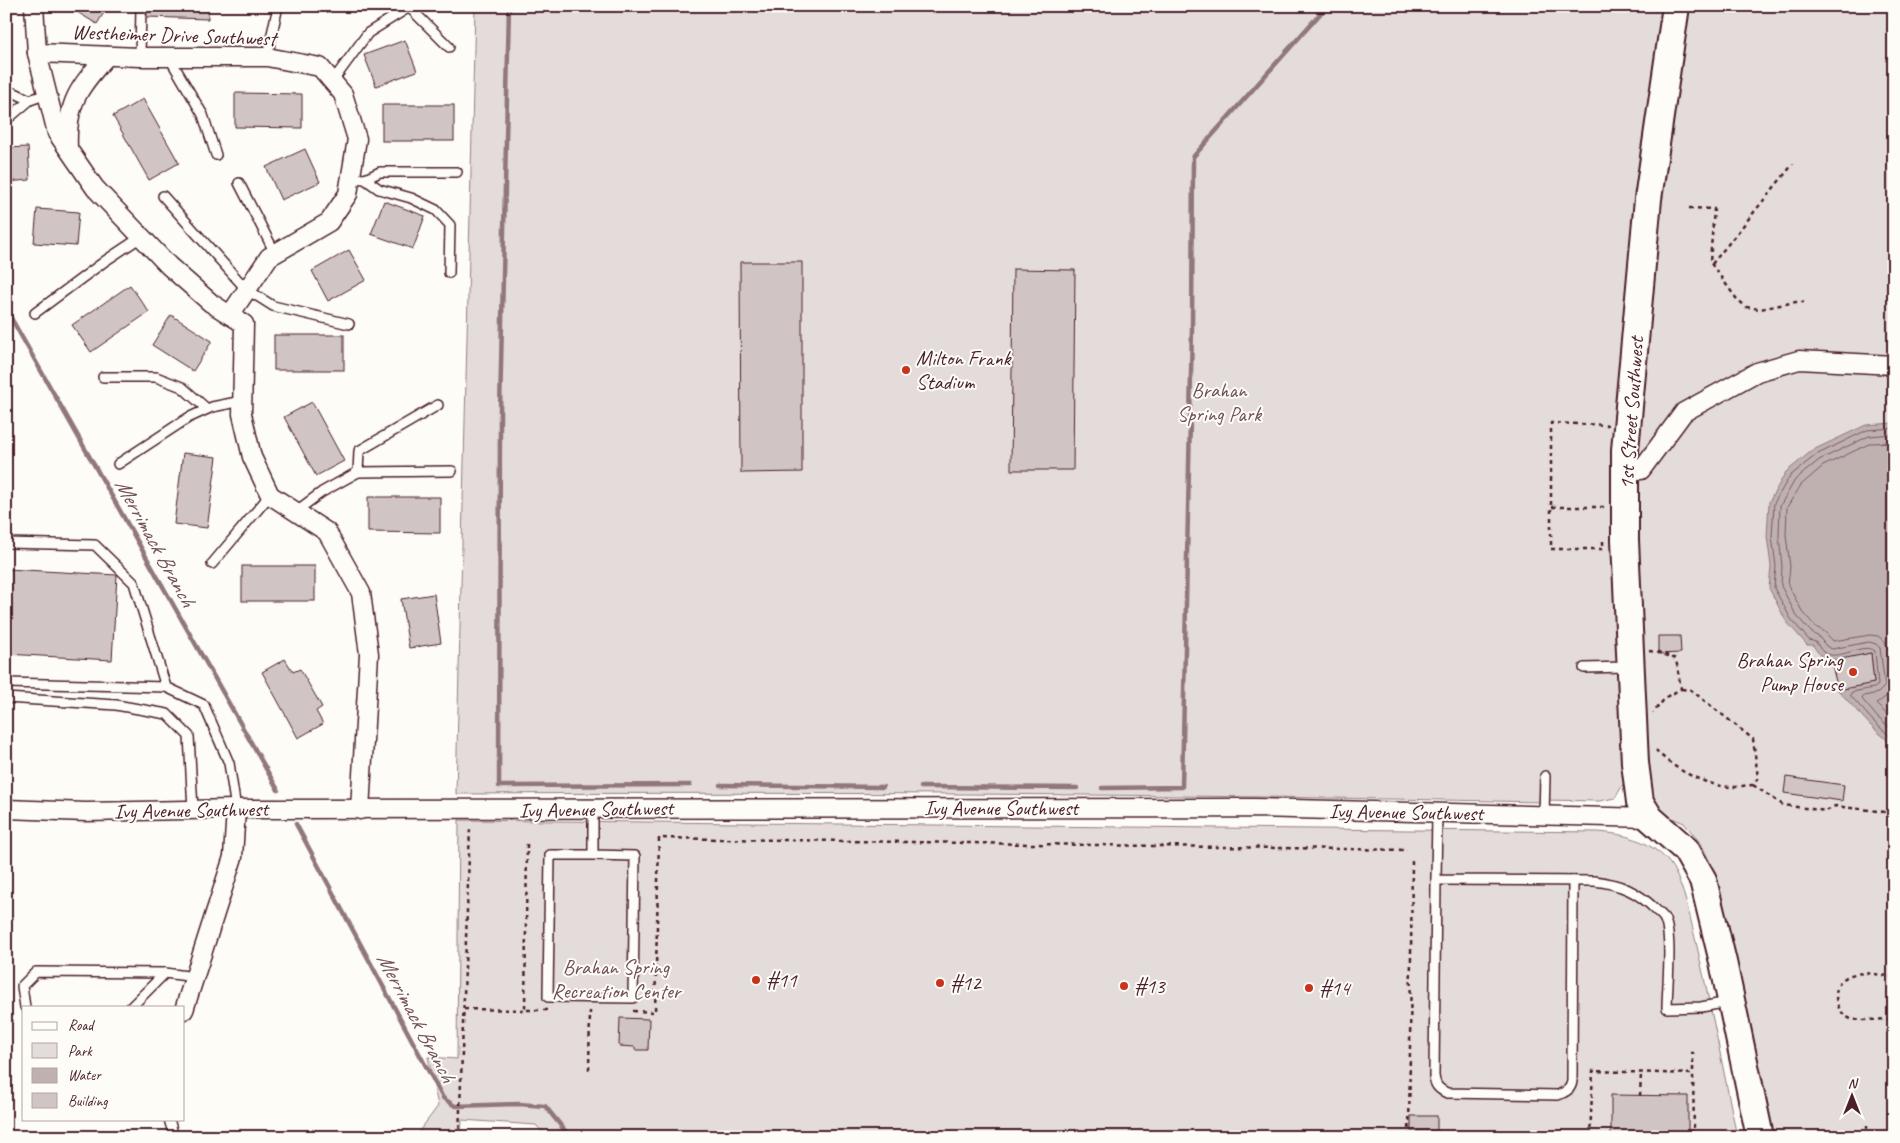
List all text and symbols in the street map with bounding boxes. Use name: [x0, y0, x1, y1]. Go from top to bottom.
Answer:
street label: Westheimer Drive Southwest: [72, 18, 279, 52]
street label: 1st Street Southwest: [1613, 334, 1649, 490]
place label: Milton Frank Stadium: [916, 345, 1012, 395]
marker: Milton Frank Stadium: [900, 364, 912, 376]
park label: Brahan Spring Park: [1177, 377, 1262, 427]
water label: Merrimack Branch: [108, 474, 203, 613]
place label: Brahan Spring Pump House: [1736, 647, 1845, 697]
marker: Brahan Spring Pump House: [1847, 666, 1859, 678]
street label: Ivy Avenue Southwest: [519, 795, 675, 823]
street label: Ivy Avenue Southwest: [924, 795, 1080, 821]
street label: Ivy Avenue Southwest: [114, 796, 270, 824]
street label: Ivy Avenue Southwest: [1329, 798, 1485, 826]
water label: Merrimack Branch: [370, 948, 463, 1089]
park label: Brahan Spring Recreation Center: [552, 954, 683, 1004]
place label: #11: [766, 967, 798, 993]
place label: #12: [950, 970, 982, 996]
place label: #13: [1134, 973, 1166, 999]
marker: #11: [750, 974, 762, 986]
place label: #14: [1319, 975, 1352, 1001]
marker: #12: [934, 977, 946, 989]
marker: #13: [1118, 980, 1130, 992]
marker: #14: [1303, 982, 1315, 994]
legend: [22, 1006, 185, 1120]
text: Road: [68, 1016, 95, 1035]
text: Park: [68, 1042, 93, 1061]
text: Water: [68, 1066, 102, 1085]
north arrow: [1828, 1070, 1878, 1120]
text: N: [1848, 1075, 1859, 1092]
text: Building: [68, 1092, 108, 1111]

